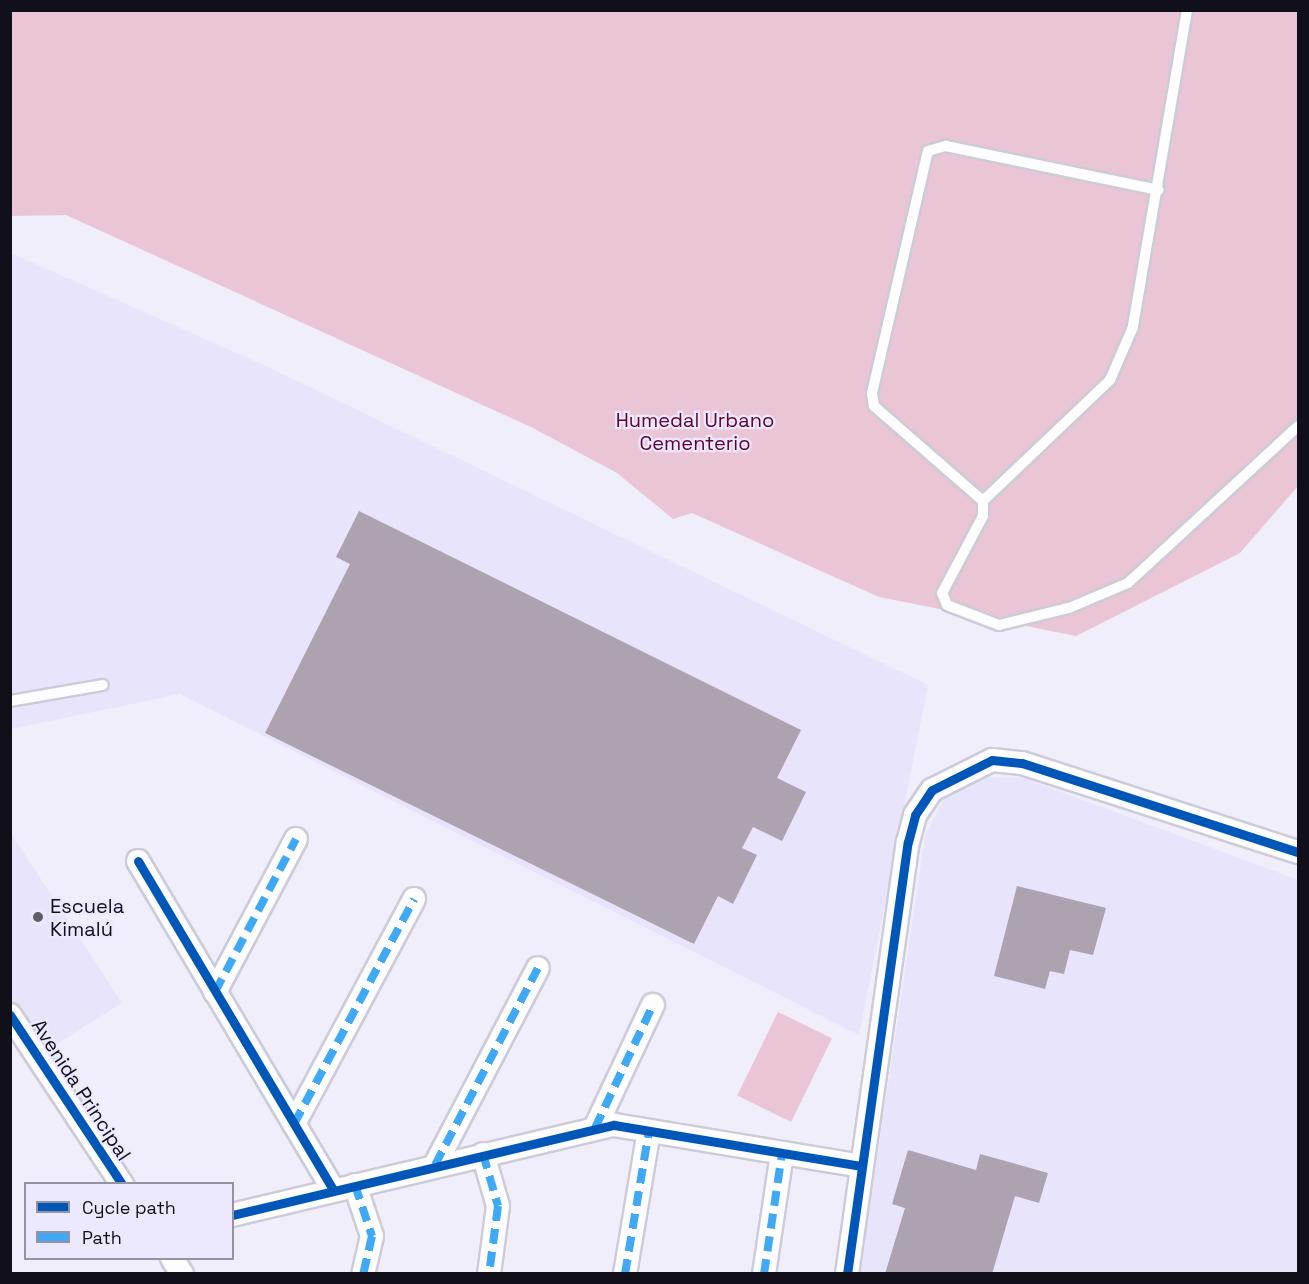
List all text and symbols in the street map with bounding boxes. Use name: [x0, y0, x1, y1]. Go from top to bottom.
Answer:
park label: Humedal Urbano Cementerio: [616, 408, 774, 455]
place label: Escuela Kimalú: [50, 894, 124, 941]
marker: Escuela Kimalú: [31, 910, 45, 924]
street label: Avenida Principal: [26, 1015, 136, 1165]
legend: [24, 1182, 234, 1260]
text: Cycle path: [82, 1196, 176, 1219]
text: Path: [82, 1226, 122, 1249]

